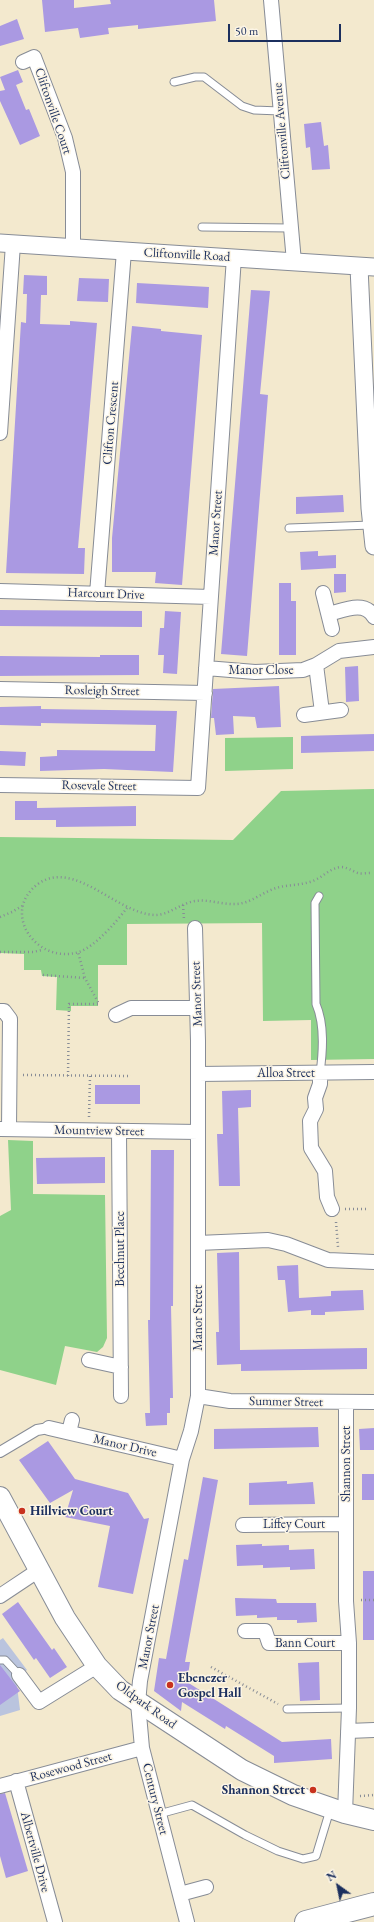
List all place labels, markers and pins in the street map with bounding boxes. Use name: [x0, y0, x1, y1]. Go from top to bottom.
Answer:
place label: Hillview Court: [30, 1503, 113, 1519]
marker: Hillview Court: [17, 1506, 27, 1516]
place label: Ebenezer Gospel Hall: [178, 1670, 241, 1701]
marker: Ebenezer Gospel Hall: [165, 1680, 175, 1690]
place label: Shannon Street: [222, 1782, 305, 1798]
marker: Shannon Street: [308, 1785, 318, 1795]

